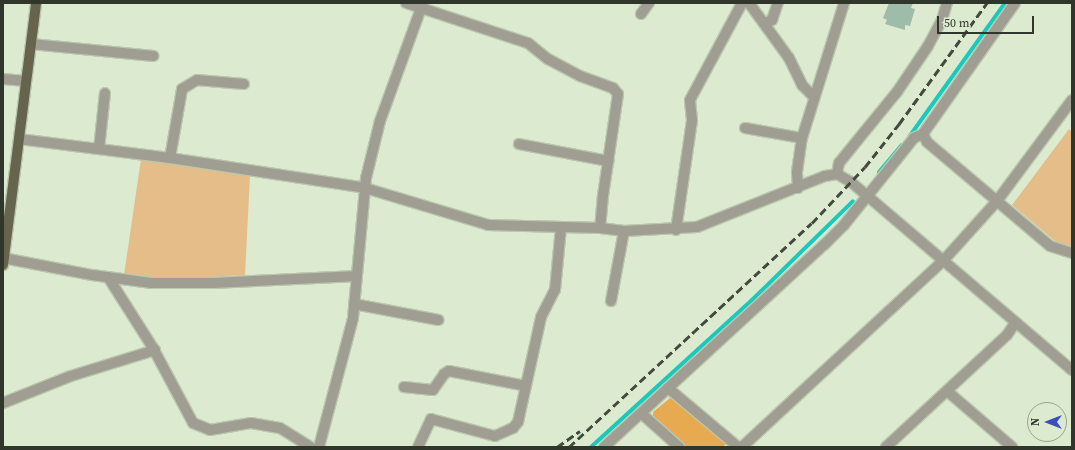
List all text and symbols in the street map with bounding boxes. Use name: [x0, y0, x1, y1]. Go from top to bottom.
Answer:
scale bar: [939, 8, 1036, 34]
text: 50 m: [944, 15, 970, 31]
north arrow: [1027, 402, 1067, 442]
text: N: [1028, 418, 1043, 426]

